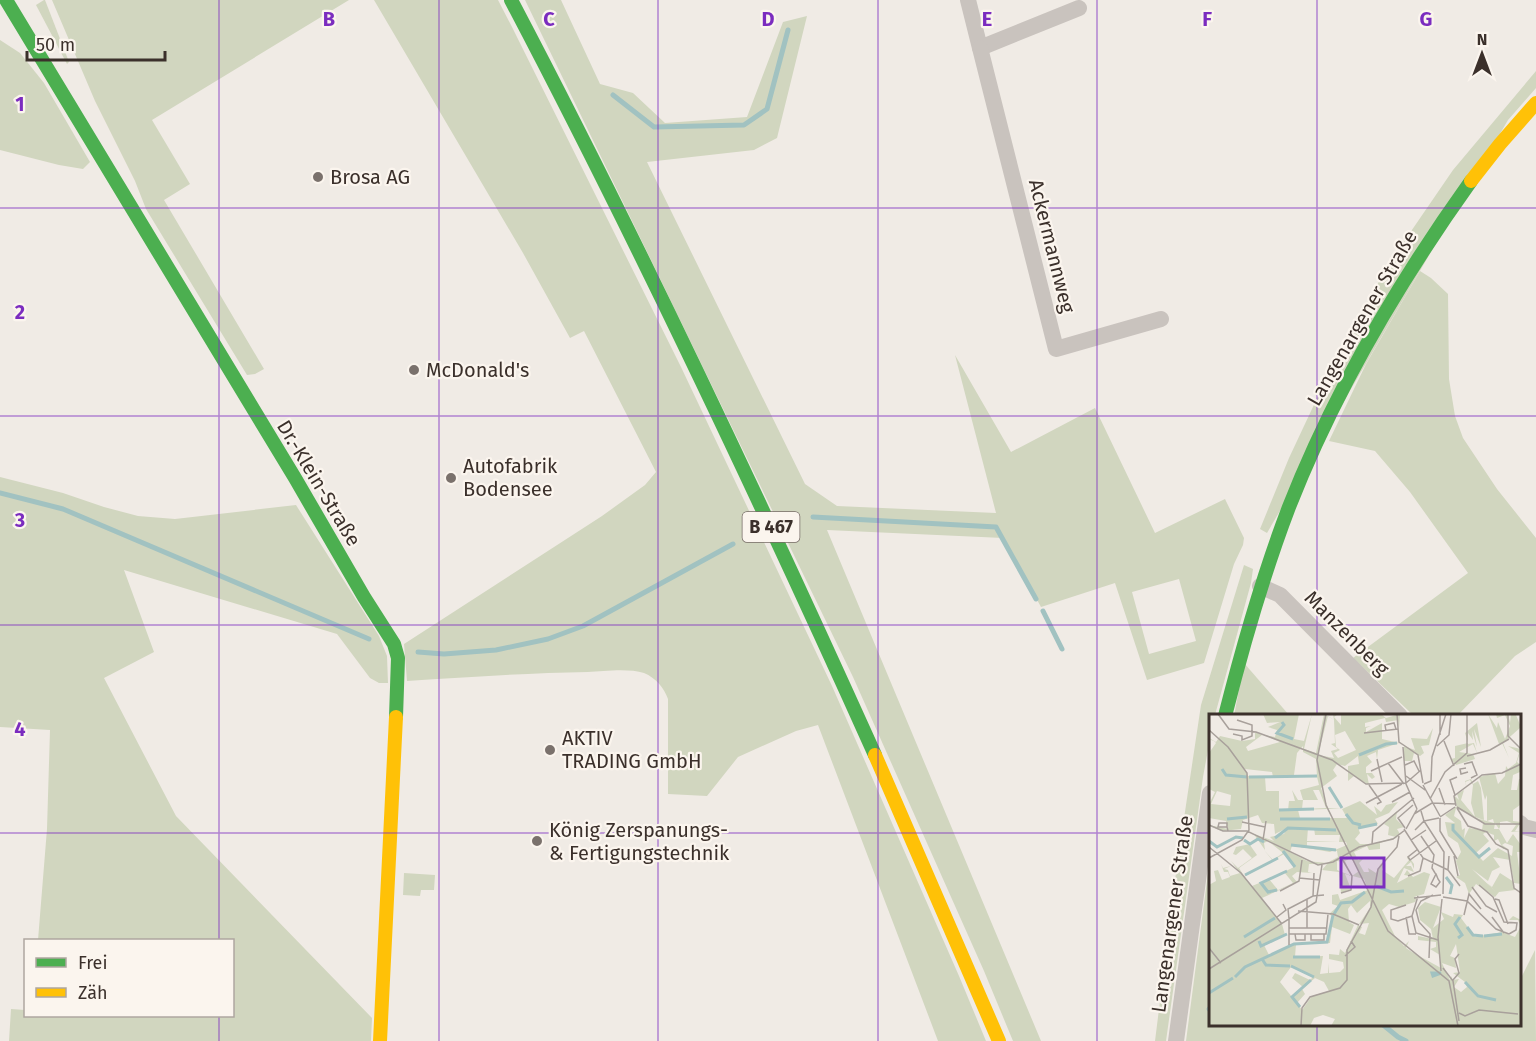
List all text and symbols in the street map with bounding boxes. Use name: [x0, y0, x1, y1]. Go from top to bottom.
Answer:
text: B: [323, 7, 335, 31]
text: C: [543, 7, 555, 31]
text: D: [761, 7, 775, 31]
text: E: [982, 7, 992, 31]
text: F: [1202, 7, 1212, 31]
text: G: [1420, 7, 1432, 31]
scale bar: [27, 24, 165, 62]
north arrow: [1452, 24, 1512, 84]
text: N: [1477, 30, 1487, 49]
text: 50 m: [36, 34, 75, 56]
text: 1: [15, 92, 25, 116]
place label: Brosa AG: [330, 165, 410, 189]
marker: Brosa AG: [311, 170, 325, 184]
street label: Ackermannweg: [1024, 177, 1080, 316]
street label: Langenargener Straße: [1302, 226, 1422, 410]
text: 2: [15, 300, 25, 324]
place label: McDonald's: [426, 358, 529, 382]
marker: McDonald's: [407, 363, 421, 377]
street label: Dr.-Klein-Straße: [272, 416, 366, 550]
place label: Autofabrik Bodensee: [463, 454, 558, 501]
marker: Autofabrik Bodensee: [444, 471, 458, 485]
text: 3: [14, 508, 25, 532]
road number: B 467: [742, 512, 800, 542]
street label: Manzenberg: [1300, 586, 1395, 681]
inset map: [1209, 714, 1521, 1026]
text: 4: [14, 717, 26, 741]
place label: AKTIV TRADING GmbH: [562, 726, 702, 773]
marker: AKTIV TRADING GmbH: [543, 743, 557, 757]
street label: Langenargener Straße: [1146, 814, 1198, 1014]
place label: König Zerspanungs- & Fertigungstechnik: [549, 818, 730, 865]
marker: König Zerspanungs- & Fertigungstechnik: [530, 834, 544, 848]
legend: [24, 939, 234, 1017]
text: Frei: [78, 952, 108, 974]
text: Zäh: [78, 982, 107, 1004]

